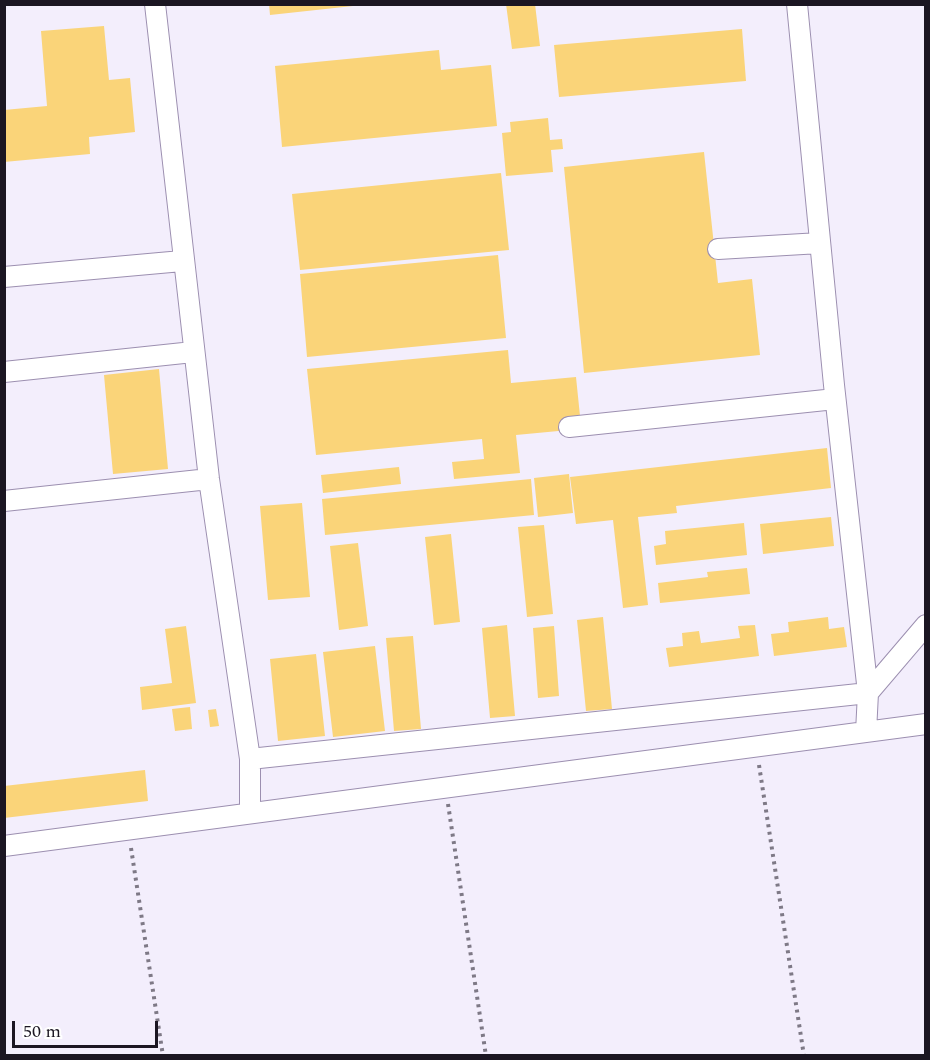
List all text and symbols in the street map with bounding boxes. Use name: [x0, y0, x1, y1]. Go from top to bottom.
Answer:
scale bar: [15, 1009, 160, 1047]
text: 50 m: [23, 1018, 61, 1045]

